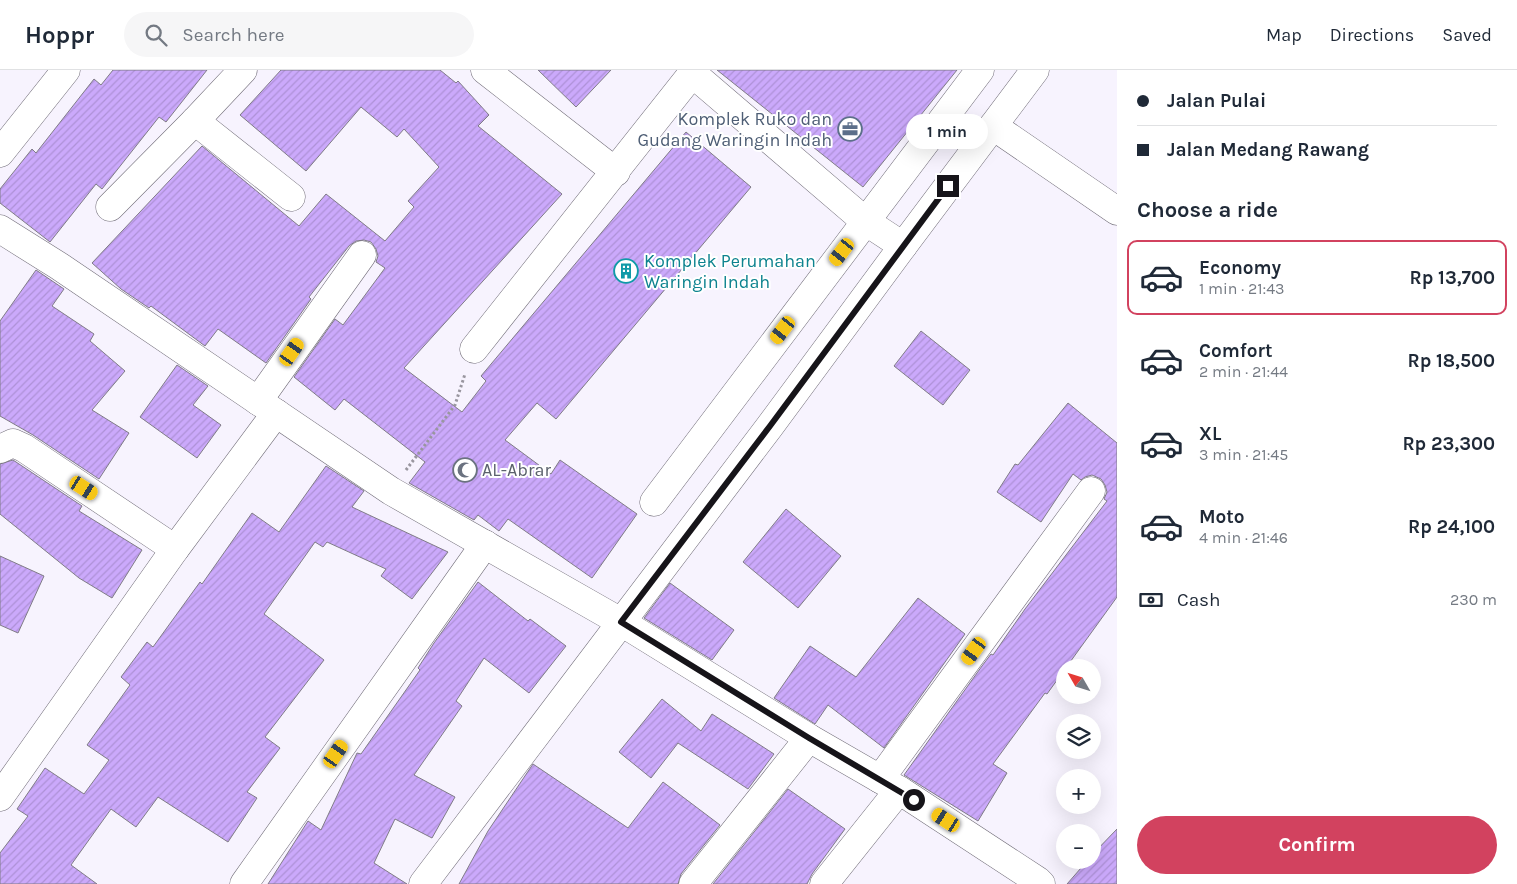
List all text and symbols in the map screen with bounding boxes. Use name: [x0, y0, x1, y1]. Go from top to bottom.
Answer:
search box: [124, 12, 474, 57]
text: Hoppr: [25, 21, 94, 49]
icon: search: [142, 21, 170, 49]
text: Search here: [182, 24, 284, 46]
text: Map: [1266, 24, 1302, 46]
text: Directions: [1330, 24, 1414, 46]
text: Saved: [1442, 24, 1492, 46]
text: Jalan Pulai: [1167, 90, 1266, 112]
place label: Komplek Ruko dan Gudang Waringin Indah: [637, 108, 832, 151]
callout: 1 min: [907, 114, 989, 148]
office icon: Komplek Ruko dan Gudang Waringin Indah: [837, 116, 863, 142]
text: 1 min: [927, 122, 967, 141]
text: Jalan Medang Rawang: [1167, 139, 1369, 161]
route end: [937, 175, 959, 197]
text: Choose a ride: [1137, 197, 1278, 223]
car: [826, 236, 857, 268]
place label: Komplek Perumahan Waringin Indah: [644, 250, 816, 293]
icon: car: [1139, 255, 1184, 300]
text: Economy: [1199, 257, 1281, 279]
building icon: Komplek Perumahan Waringin Indah: [613, 258, 639, 284]
text: Rp 13,700: [1409, 267, 1495, 289]
text: 1 min · 21:43: [1199, 279, 1285, 298]
car: [767, 314, 798, 346]
car: [277, 335, 306, 369]
icon: car: [1139, 338, 1184, 383]
text: Comfort: [1199, 340, 1273, 362]
text: Rp 18,500: [1407, 350, 1495, 372]
text: 2 min · 21:44: [1199, 362, 1288, 381]
icon: car: [1139, 421, 1184, 466]
text: XL: [1199, 423, 1221, 445]
text: Rp 23,300: [1402, 433, 1495, 455]
text: 3 min · 21:45: [1199, 445, 1288, 464]
mosque icon: AL-Abrar: [452, 457, 478, 483]
place label: AL-Abrar: [482, 459, 551, 481]
car: [67, 474, 100, 502]
icon: car: [1139, 504, 1184, 549]
text: Moto: [1199, 506, 1245, 528]
text: Rp 24,100: [1408, 516, 1495, 538]
text: 4 min · 21:46: [1199, 528, 1288, 547]
icon: cash: [1137, 586, 1165, 614]
text: Cash: [1177, 589, 1221, 611]
text: 230 m: [1450, 590, 1497, 609]
car: [959, 634, 988, 668]
north arrow: [1056, 659, 1101, 704]
map controls: [1056, 659, 1101, 869]
button: layers: [1056, 714, 1101, 759]
car: [321, 737, 350, 771]
button: +: [1056, 769, 1101, 814]
route start: [903, 789, 925, 811]
car: [929, 806, 962, 834]
button: Confirm: [1137, 816, 1497, 874]
button: −: [1056, 824, 1101, 869]

